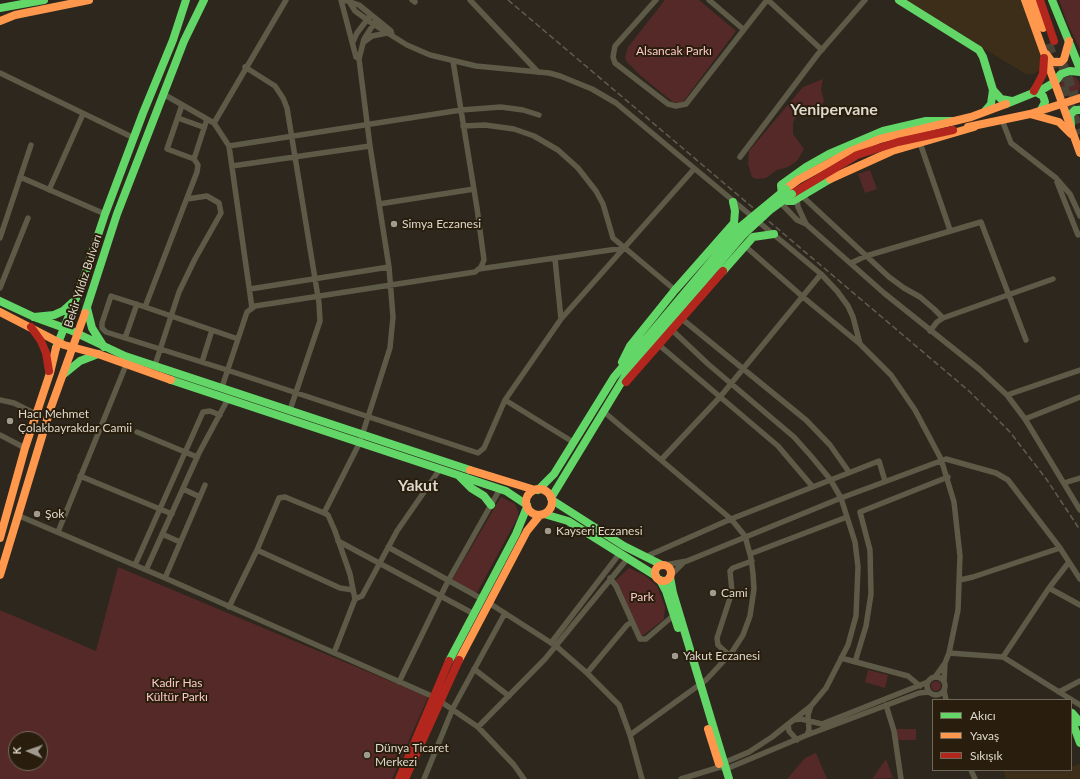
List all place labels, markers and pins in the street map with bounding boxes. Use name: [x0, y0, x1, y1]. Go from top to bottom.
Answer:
place label: Simya Eczanesi: [402, 217, 481, 231]
marker: Simya Eczanesi: [389, 219, 399, 229]
place label: Hacı Mehmet Çolakbayrakdar Camii: [18, 407, 132, 435]
marker: Hacı Mehmet Çolakbayrakdar Camii: [5, 416, 15, 426]
place label: Şok: [45, 507, 64, 521]
marker: Şok: [32, 509, 42, 519]
place label: Kayseri Eczanesi: [556, 524, 643, 538]
marker: Kayseri Eczanesi: [543, 526, 553, 536]
place label: Cami: [721, 586, 748, 600]
marker: Cami: [708, 588, 718, 598]
place label: Yakut Eczanesi: [683, 649, 760, 663]
marker: Yakut Eczanesi: [670, 651, 680, 661]
place label: Dünya Ticaret Merkezi: [375, 741, 449, 769]
marker: Dünya Ticaret Merkezi: [362, 750, 372, 760]

